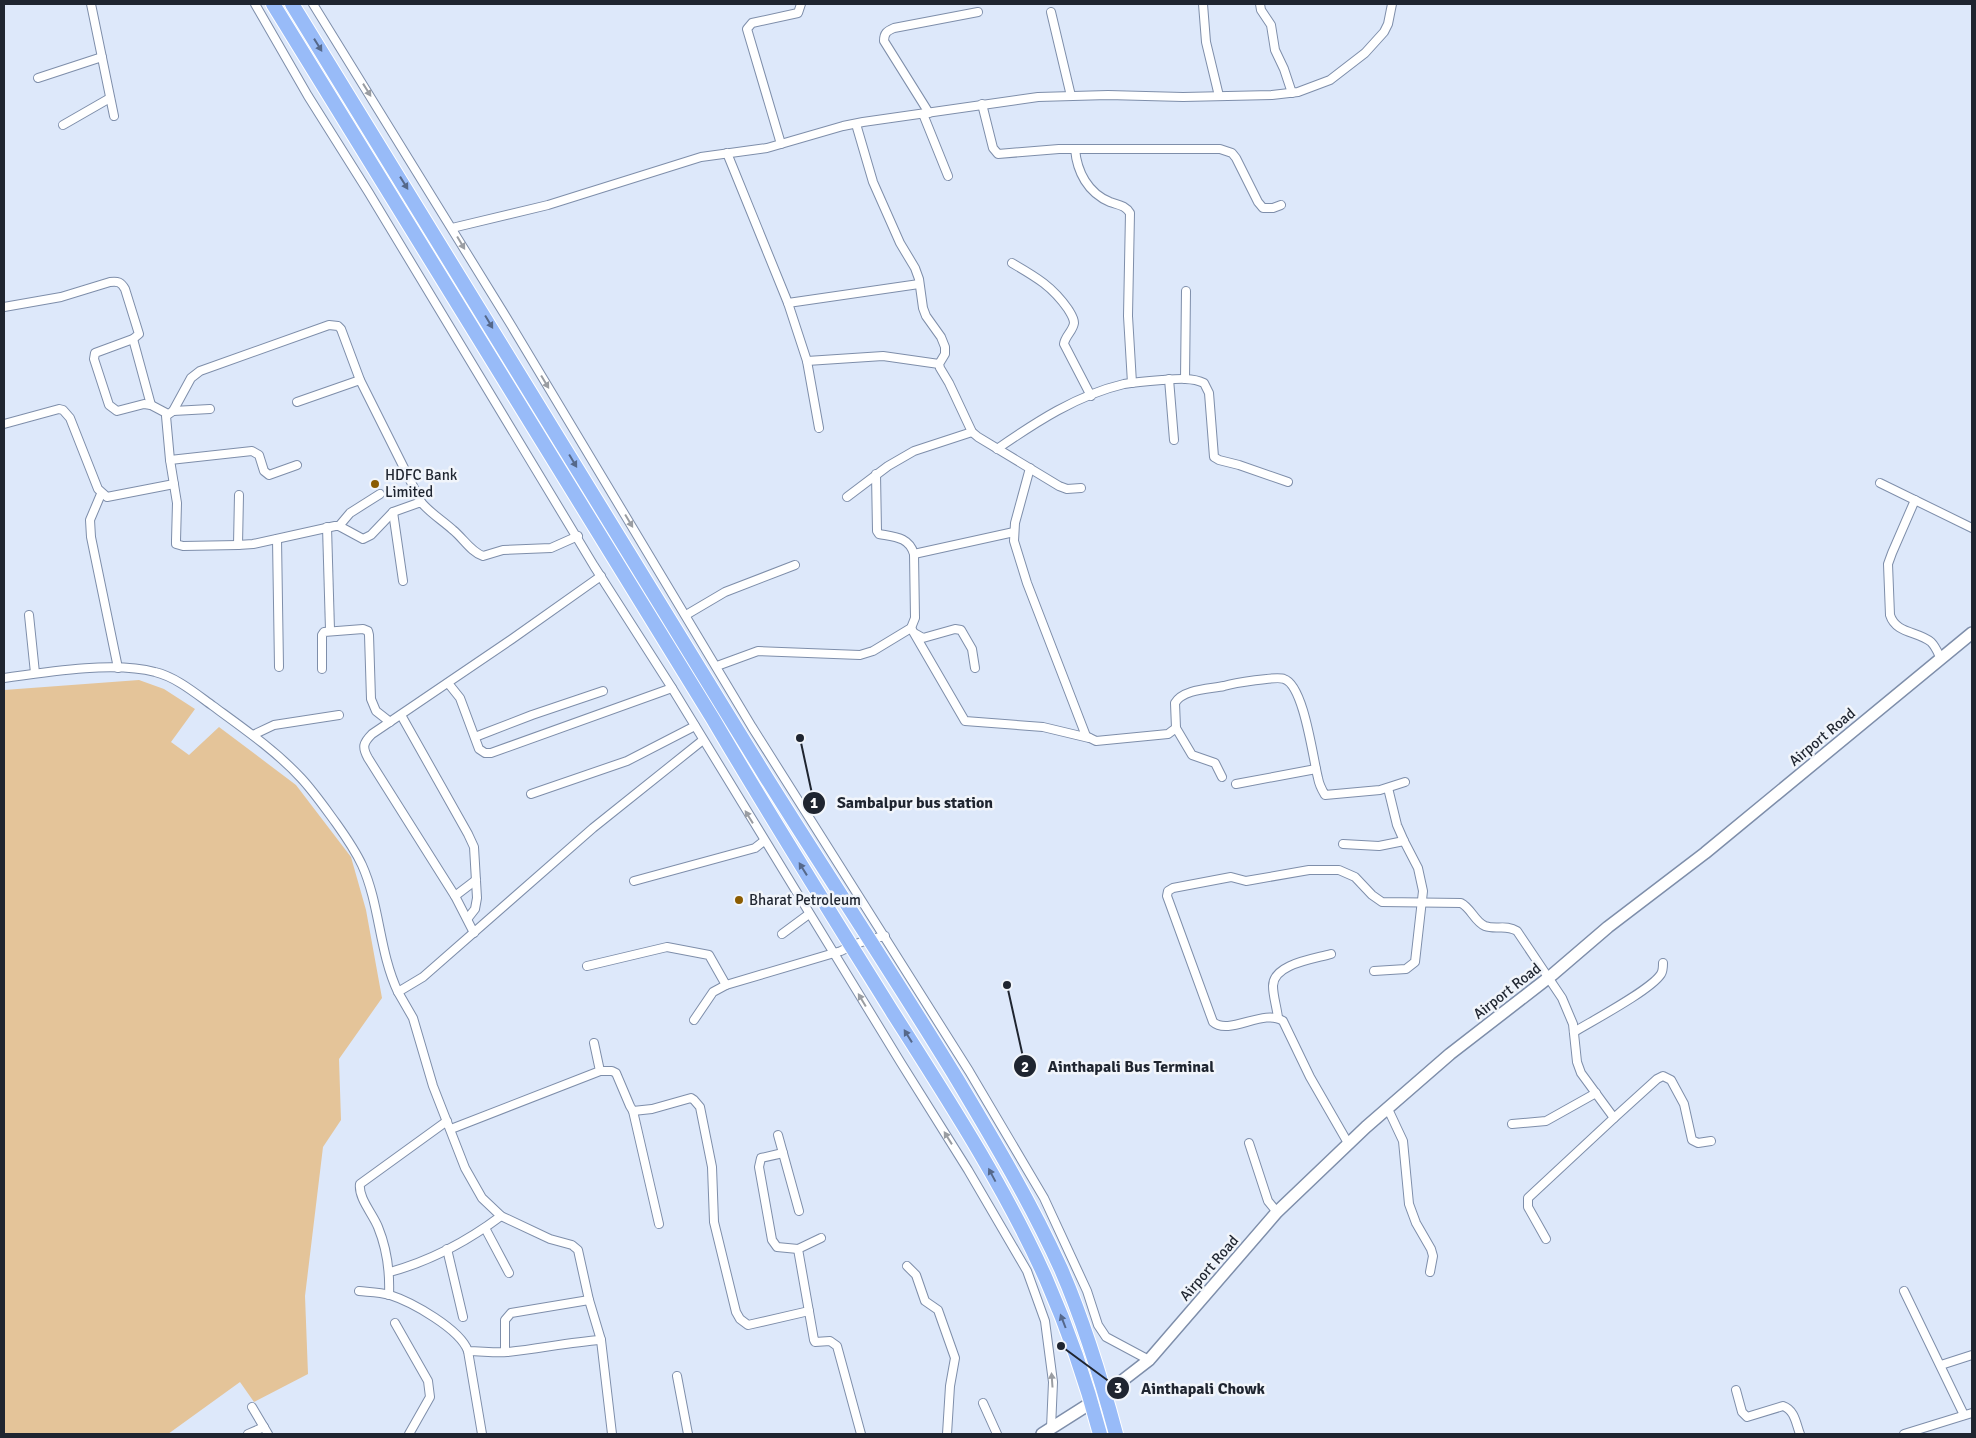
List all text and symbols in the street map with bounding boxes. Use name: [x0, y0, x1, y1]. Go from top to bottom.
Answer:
one-way arrow: [313, 39, 323, 52]
one-way arrow: [362, 83, 371, 96]
one-way arrow: [399, 177, 408, 190]
one-way arrow: [456, 236, 466, 250]
one-way arrow: [484, 315, 493, 328]
one-way arrow: [541, 375, 550, 388]
one-way arrow: [568, 454, 577, 467]
place label: HDFC Bank Limited: [385, 466, 458, 501]
marker: HDFC Bank Limited: [369, 478, 381, 490]
one-way arrow: [625, 515, 634, 528]
street label: Airport Road: [1785, 704, 1859, 770]
callout: Sambalpur bus station: [802, 787, 1003, 818]
text: Sambalpur bus station: [837, 793, 993, 813]
text: 1: [810, 794, 818, 812]
one-way arrow: [745, 810, 754, 823]
one-way arrow: [798, 863, 807, 876]
place label: Bharat Petroleum: [749, 891, 861, 909]
marker: Bharat Petroleum: [733, 894, 745, 906]
street label: Airport Road: [1470, 959, 1544, 1023]
one-way arrow: [857, 993, 866, 1006]
one-way arrow: [903, 1030, 913, 1043]
callout: Ainthapali Bus Terminal: [1013, 1051, 1224, 1082]
text: Ainthapali Bus Terminal: [1048, 1057, 1214, 1077]
text: 2: [1021, 1058, 1029, 1076]
one-way arrow: [943, 1131, 952, 1144]
one-way arrow: [988, 1168, 996, 1183]
street label: Airport Road: [1176, 1231, 1242, 1304]
one-way arrow: [1059, 1314, 1066, 1329]
one-way arrow: [1048, 1371, 1056, 1387]
callout: Ainthapali Chowk: [1106, 1373, 1275, 1404]
text: 3: [1114, 1379, 1122, 1397]
text: Ainthapali Chowk: [1141, 1379, 1266, 1399]

